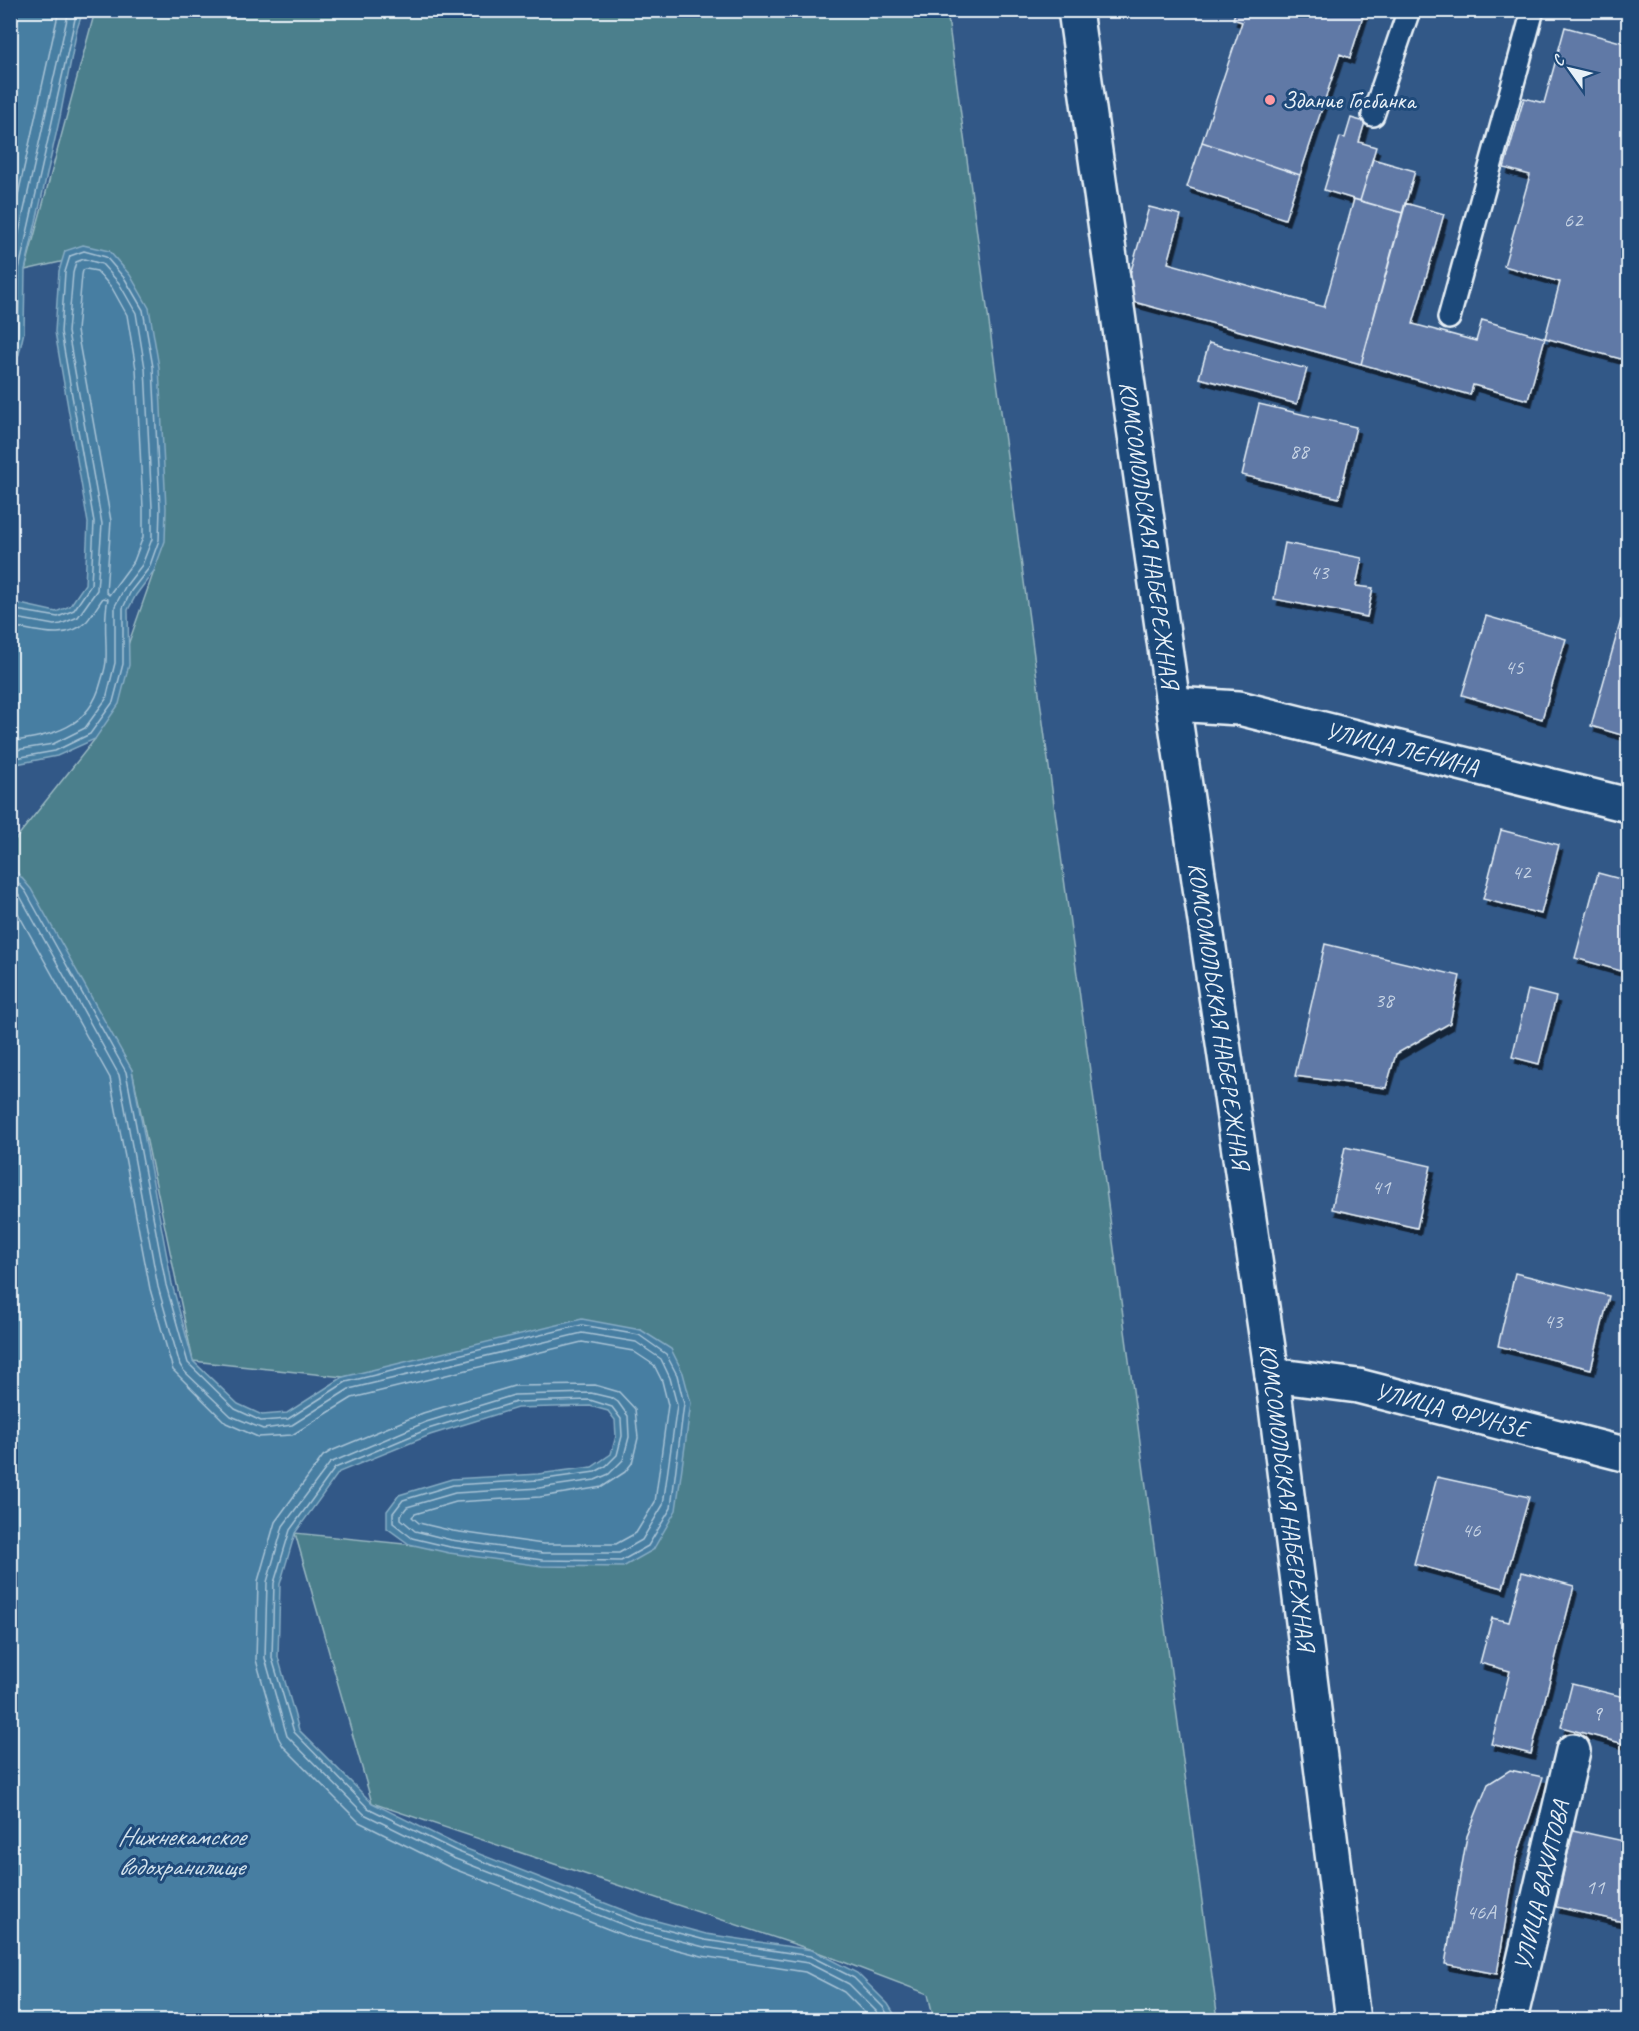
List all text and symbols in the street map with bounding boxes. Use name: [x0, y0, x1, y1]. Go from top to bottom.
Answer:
north arrow: [1540, 39, 1600, 99]
text: С: [1548, 51, 1570, 70]
place label: Здание Госбанка: [1282, 85, 1417, 115]
marker: Здание Госбанка: [1263, 93, 1277, 107]
house number: 62: [1564, 207, 1584, 233]
street label: КОМСОМОЛЬСКАЯ НАБЕРЕЖНАЯ: [1113, 380, 1186, 694]
house number: 88: [1290, 438, 1311, 464]
house number: 43: [1310, 559, 1330, 585]
house number: 45: [1505, 654, 1525, 680]
street label: УЛИЦА ЛЕНИНА: [1322, 715, 1482, 782]
house number: 42: [1512, 859, 1532, 885]
street label: КОМСОМОЛЬСКАЯ НАБЕРЕЖНАЯ: [1182, 861, 1257, 1175]
house number: 38: [1375, 987, 1396, 1013]
house number: 41: [1372, 1174, 1392, 1200]
house number: 43: [1544, 1308, 1564, 1334]
street label: КОМСОМОЛЬСКАЯ НАБЕРЕЖНАЯ: [1253, 1341, 1322, 1656]
street label: УЛИЦА ФРУНЗЕ: [1372, 1376, 1534, 1444]
house number: 46: [1462, 1517, 1481, 1543]
house number: 9: [1592, 1700, 1603, 1726]
street label: УЛИЦА ВАХИТОВА: [1507, 1797, 1576, 1973]
water label: Нижнекамское водохранилище: [117, 1820, 248, 1883]
house number: 11: [1586, 1874, 1606, 1900]
house number: 46А: [1466, 1899, 1497, 1925]

